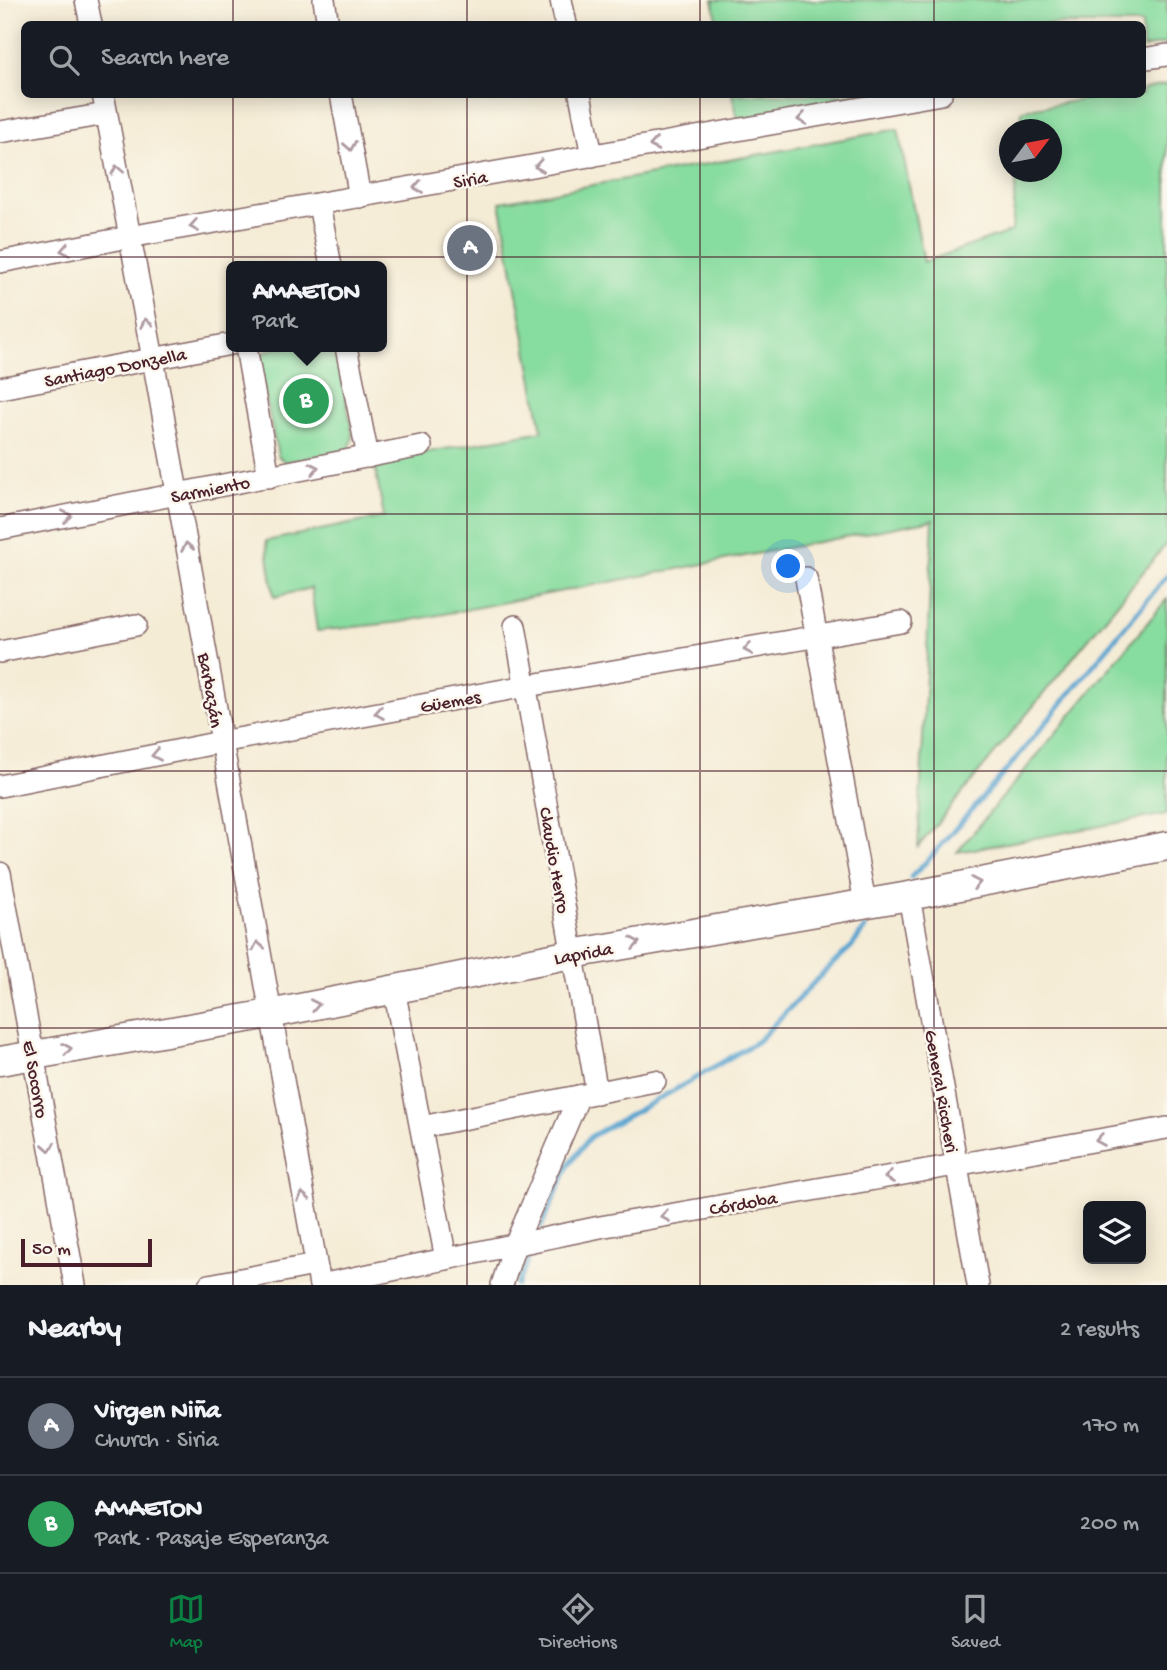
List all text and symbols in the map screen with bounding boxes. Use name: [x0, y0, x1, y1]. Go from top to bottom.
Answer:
search box: [21, 21, 1146, 98]
icon: search: [45, 41, 83, 79]
text: Search here: [101, 44, 229, 75]
one-way arrow: [796, 111, 808, 126]
north arrow: [999, 119, 1062, 182]
one-way arrow: [648, 137, 660, 152]
one-way arrow: [342, 140, 357, 152]
one-way arrow: [533, 157, 545, 172]
one-way arrow: [110, 164, 125, 176]
street label: Siria: [452, 167, 491, 196]
one-way arrow: [412, 179, 424, 194]
one-way arrow: [188, 218, 200, 233]
pin: A: [447, 222, 493, 274]
one-way arrow: [59, 241, 71, 256]
popup: [226, 261, 387, 352]
text: AMAETON: [253, 278, 360, 309]
text: Park: [253, 309, 297, 336]
one-way arrow: [139, 317, 154, 329]
street label: Santiago Donzella: [43, 344, 190, 394]
pin: B: [283, 375, 329, 427]
one-way arrow: [308, 461, 320, 476]
street label: Sarmiento: [169, 472, 252, 510]
one-way arrow: [61, 510, 73, 525]
one-way arrow: [180, 541, 195, 553]
your location: [771, 549, 805, 583]
one-way arrow: [742, 640, 754, 655]
street label: Barbazán: [190, 650, 226, 730]
street label: Güemes: [419, 687, 484, 720]
one-way arrow: [374, 705, 385, 720]
one-way arrow: [150, 746, 162, 761]
street label: Claudio Herro: [532, 806, 573, 916]
one-way arrow: [970, 876, 982, 891]
one-way arrow: [629, 936, 641, 951]
street label: Laprida: [552, 939, 616, 972]
one-way arrow: [251, 940, 266, 952]
one-way arrow: [309, 998, 321, 1013]
street label: General Riccheri: [917, 1028, 962, 1155]
street label: El Socorro: [15, 1039, 52, 1121]
one-way arrow: [61, 1042, 73, 1057]
one-way arrow: [1094, 1132, 1106, 1147]
one-way arrow: [41, 1141, 56, 1153]
one-way arrow: [883, 1169, 895, 1184]
street label: Córdoba: [708, 1188, 781, 1223]
one-way arrow: [296, 1191, 311, 1203]
map controls: [1083, 1201, 1146, 1264]
button: layers: [1083, 1201, 1146, 1264]
one-way arrow: [659, 1208, 671, 1223]
scale bar: [21, 1236, 152, 1268]
text: 50 m: [32, 1239, 71, 1262]
text: Nearby: [28, 1313, 121, 1348]
text: 2 results: [1060, 1317, 1139, 1344]
text: Virgen Niña: [95, 1397, 220, 1428]
text: A: [44, 1413, 58, 1440]
text: 170 m: [1083, 1413, 1139, 1440]
text: Church · Siria: [95, 1428, 219, 1455]
text: AMAETON: [95, 1495, 203, 1526]
text: B: [45, 1511, 57, 1538]
text: 200 m: [1080, 1511, 1139, 1538]
text: Park · Pasaje Esperanza: [95, 1526, 328, 1553]
tab: Map: [167, 1590, 205, 1655]
tab: Directions: [540, 1590, 617, 1655]
tab: Saved: [951, 1590, 1000, 1655]

